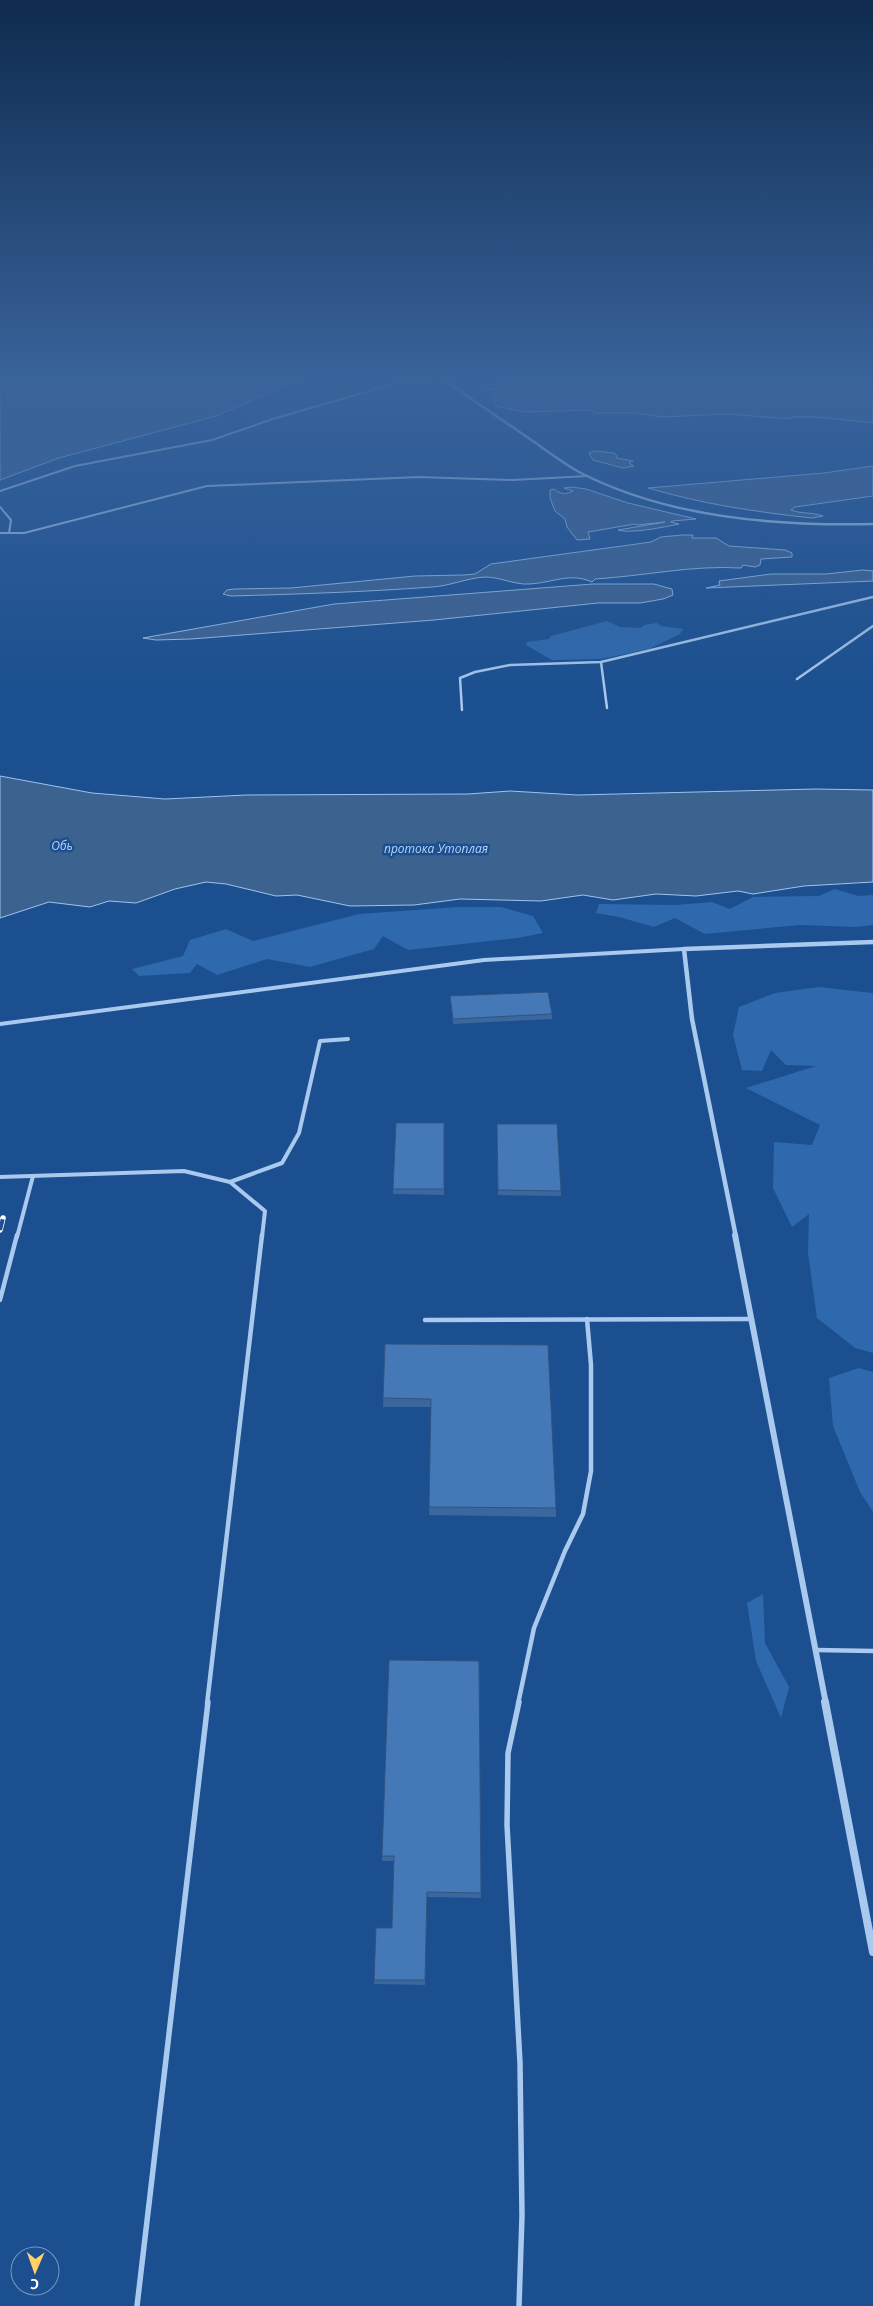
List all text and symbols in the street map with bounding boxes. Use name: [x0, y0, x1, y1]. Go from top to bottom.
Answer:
water label: Обь: [51, 837, 73, 854]
water label: протока Утоплая: [384, 840, 488, 857]
north arrow: [10, 2246, 60, 2296]
text: С: [30, 2275, 39, 2294]

